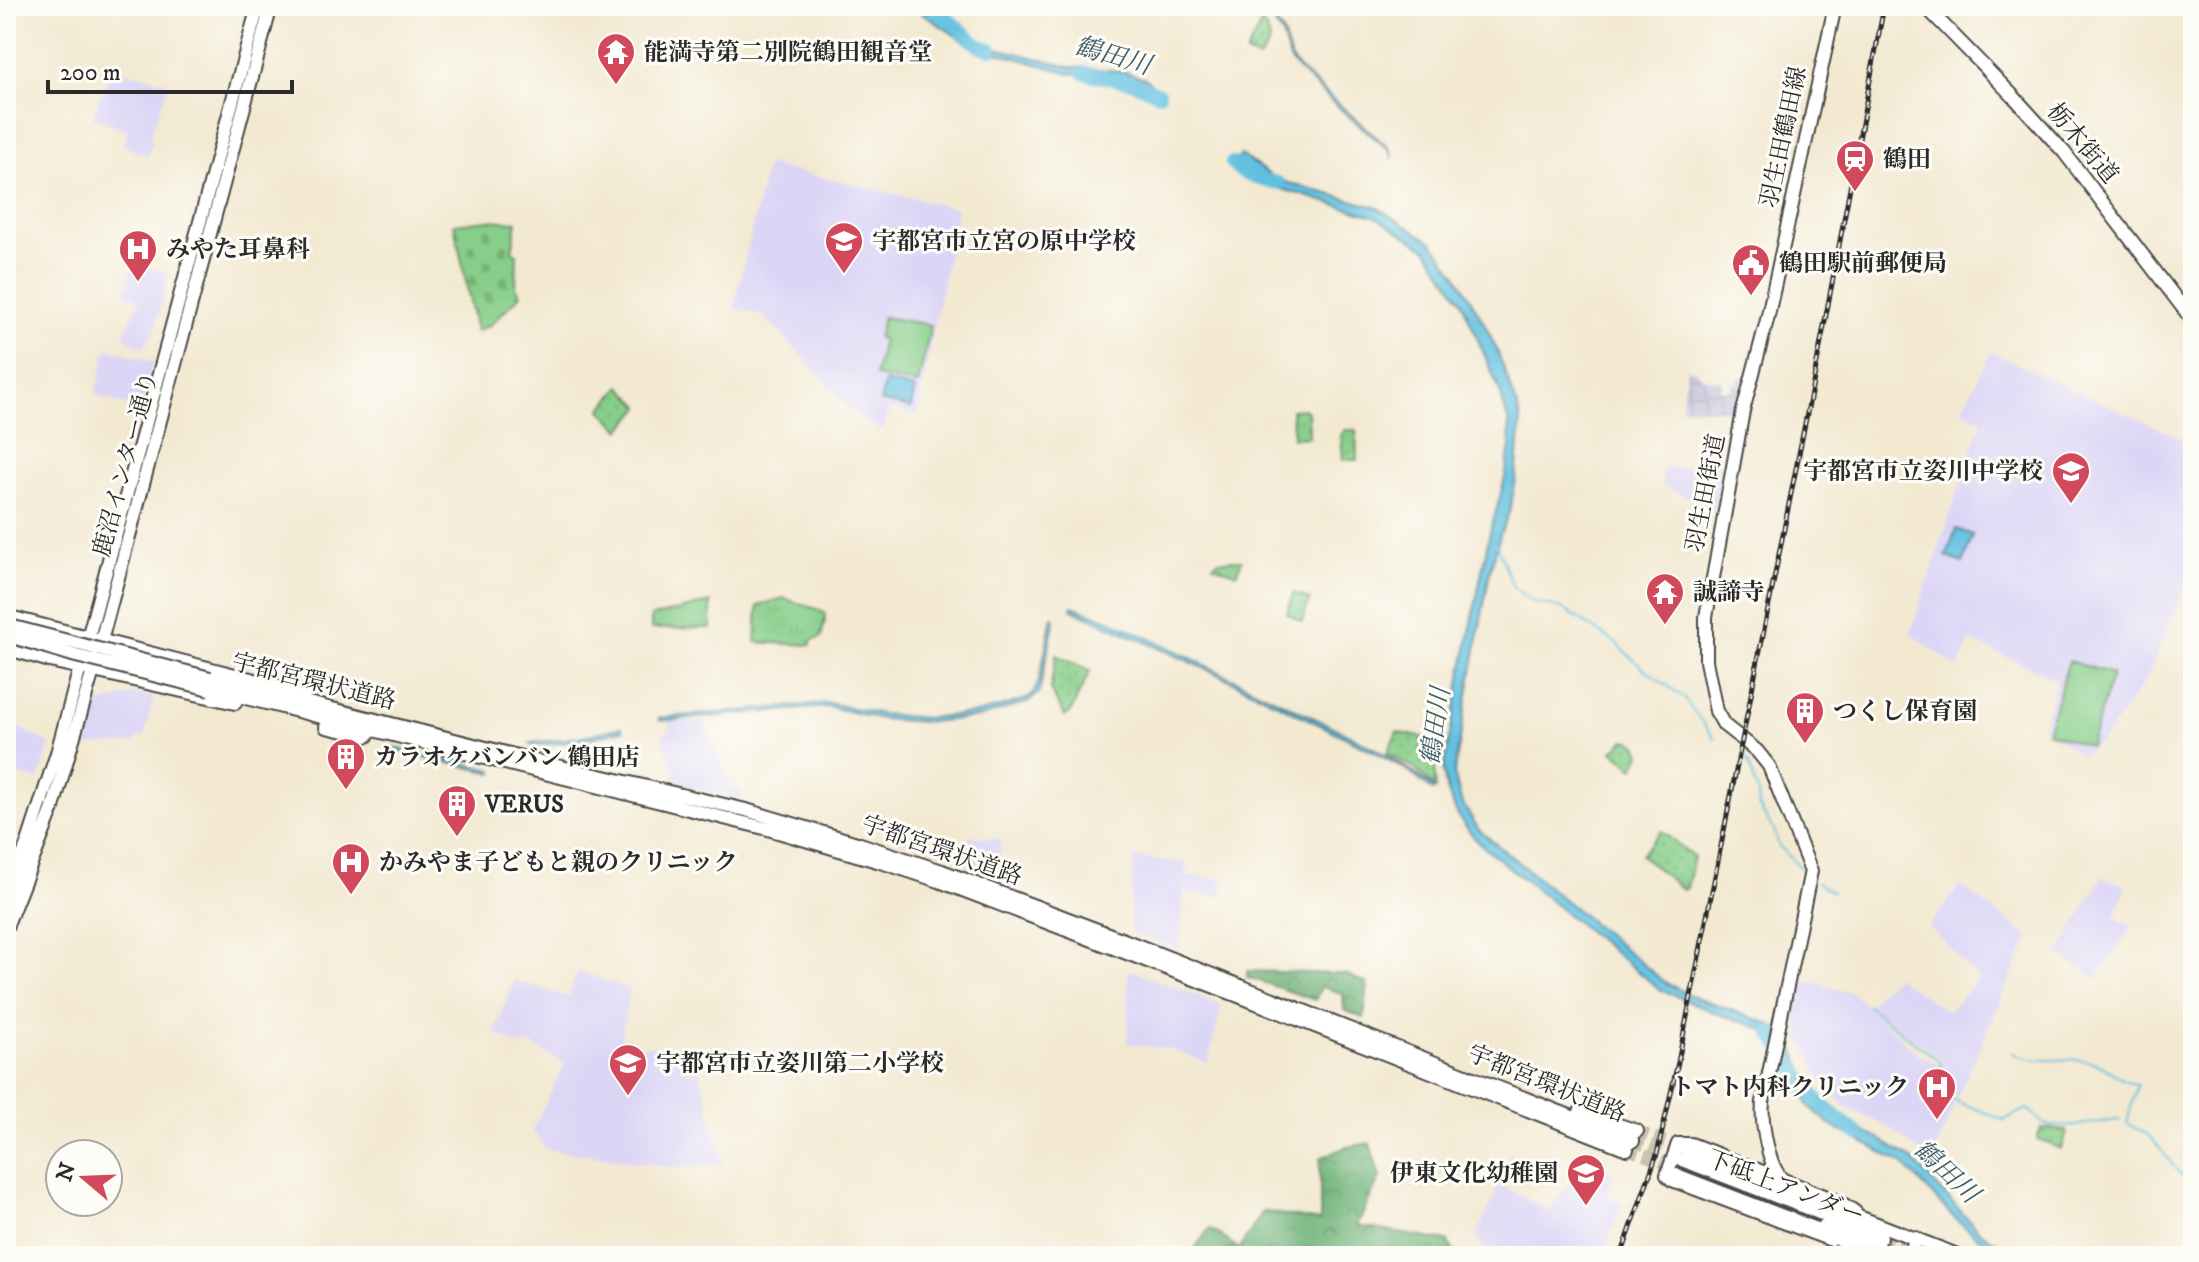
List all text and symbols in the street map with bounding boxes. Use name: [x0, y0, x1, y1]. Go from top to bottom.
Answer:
water label: 鶴田川: [1071, 30, 1158, 84]
temple icon: 能満寺第二別院鶴田観音堂: [595, 31, 637, 86]
place label: 能満寺第二別院鶴田観音堂: [644, 38, 932, 68]
scale bar: [48, 44, 292, 94]
text: 200 m: [60, 58, 121, 88]
street label: 羽生田鶴田線: [1754, 64, 1814, 211]
street label: 栃木街道: [2040, 97, 2125, 190]
station icon: 鶴田: [1834, 138, 1876, 193]
place label: 鶴田: [1883, 145, 1931, 175]
school or university icon: 宇都宮市立宮の原中学校: [823, 220, 865, 275]
place label: 宇都宮市立宮の原中学校: [872, 227, 1136, 257]
hospital icon: みやた耳鼻科: [117, 228, 159, 283]
place label: みやた耳鼻科: [166, 235, 310, 265]
public building icon: 鶴田駅前郵便局: [1730, 242, 1772, 297]
place label: 鶴田駅前郵便局: [1779, 249, 1947, 279]
street label: 鹿沼インター通り: [87, 368, 165, 560]
street label: 羽生田街道: [1680, 431, 1732, 555]
school or university icon: 宇都宮市立姿川中学校: [2050, 450, 2092, 505]
place label: 宇都宮市立姿川中学校: [1803, 457, 2043, 487]
temple icon: 誠諦寺: [1644, 571, 1686, 626]
place label: 誠諦寺: [1693, 578, 1765, 608]
street label: 宇都宮環状道路: [229, 647, 399, 717]
water label: 鶴田川: [1415, 682, 1459, 767]
building icon: つくし保育園: [1784, 690, 1826, 745]
place label: つくし保育園: [1833, 697, 1977, 727]
building icon: カラオケバンバン 鶴田店: [325, 736, 367, 791]
place label: カラオケバンバン 鶴田店: [374, 743, 640, 773]
building icon: VERUS: [436, 783, 478, 838]
place label: VERUS: [484, 790, 564, 820]
street label: 宇都宮環状道路: [857, 809, 1026, 892]
hospital icon: かみやま子どもと親のクリニック: [330, 841, 372, 896]
place label: かみやま子どもと親のクリニック: [379, 848, 738, 878]
street label: 宇都宮環状道路: [1463, 1039, 1630, 1129]
school or university icon: 宇都宮市立姿川第二小学校: [607, 1042, 649, 1097]
place label: 宇都宮市立姿川第二小学校: [656, 1049, 944, 1079]
hospital icon: トマト内科クリニック: [1916, 1066, 1958, 1121]
place label: トマト内科クリニック: [1670, 1073, 1909, 1103]
water label: 鶴田川: [1906, 1133, 1988, 1213]
north arrow: [44, 1138, 124, 1218]
street label: 下砥上アンダー: [1703, 1144, 1869, 1232]
school or university icon: 伊東文化幼稚園: [1565, 1152, 1607, 1207]
text: N: [51, 1159, 82, 1185]
place label: 伊東文化幼稚園: [1390, 1159, 1558, 1189]

